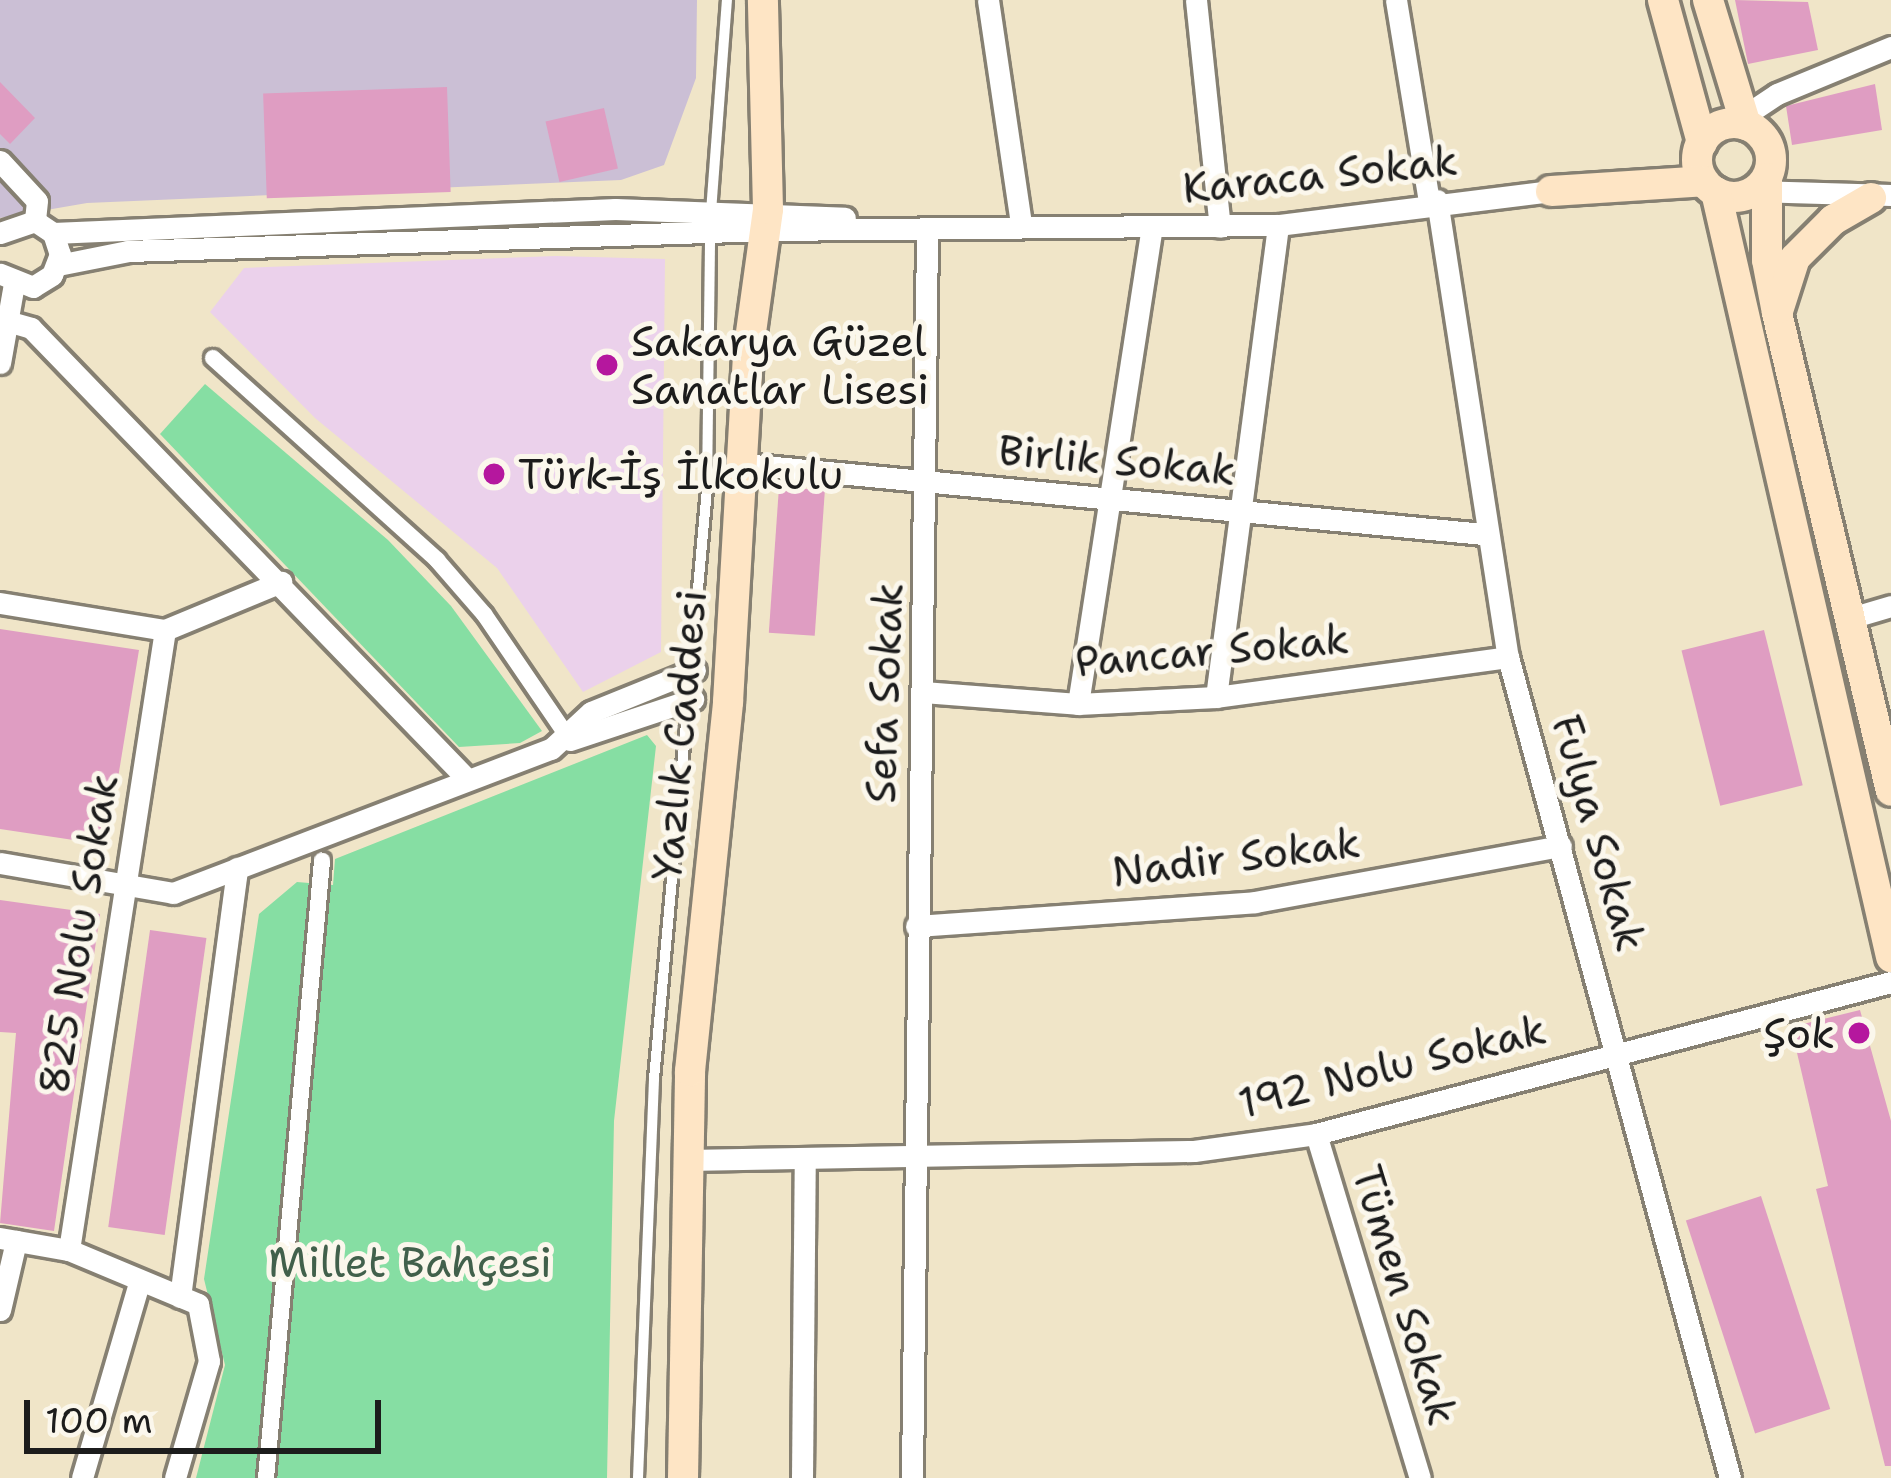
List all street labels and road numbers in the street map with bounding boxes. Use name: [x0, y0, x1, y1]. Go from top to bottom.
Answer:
street label: Karaca Sokak: [1180, 134, 1460, 214]
street label: Birlik Sokak: [996, 425, 1238, 495]
street label: Sefa Sokak: [855, 582, 913, 804]
street label: Yazlık Caddesi: [641, 588, 717, 882]
street label: Pancar Sokak: [1073, 613, 1351, 687]
street label: Fulya Sokak: [1541, 709, 1657, 957]
street label: 825 Nolu Sokak: [28, 770, 128, 1098]
street label: Nadir Sokak: [1109, 817, 1363, 897]
street label: 192 Nolu Sokak: [1233, 1003, 1551, 1129]
street label: Tümen Sokak: [1342, 1159, 1468, 1431]

